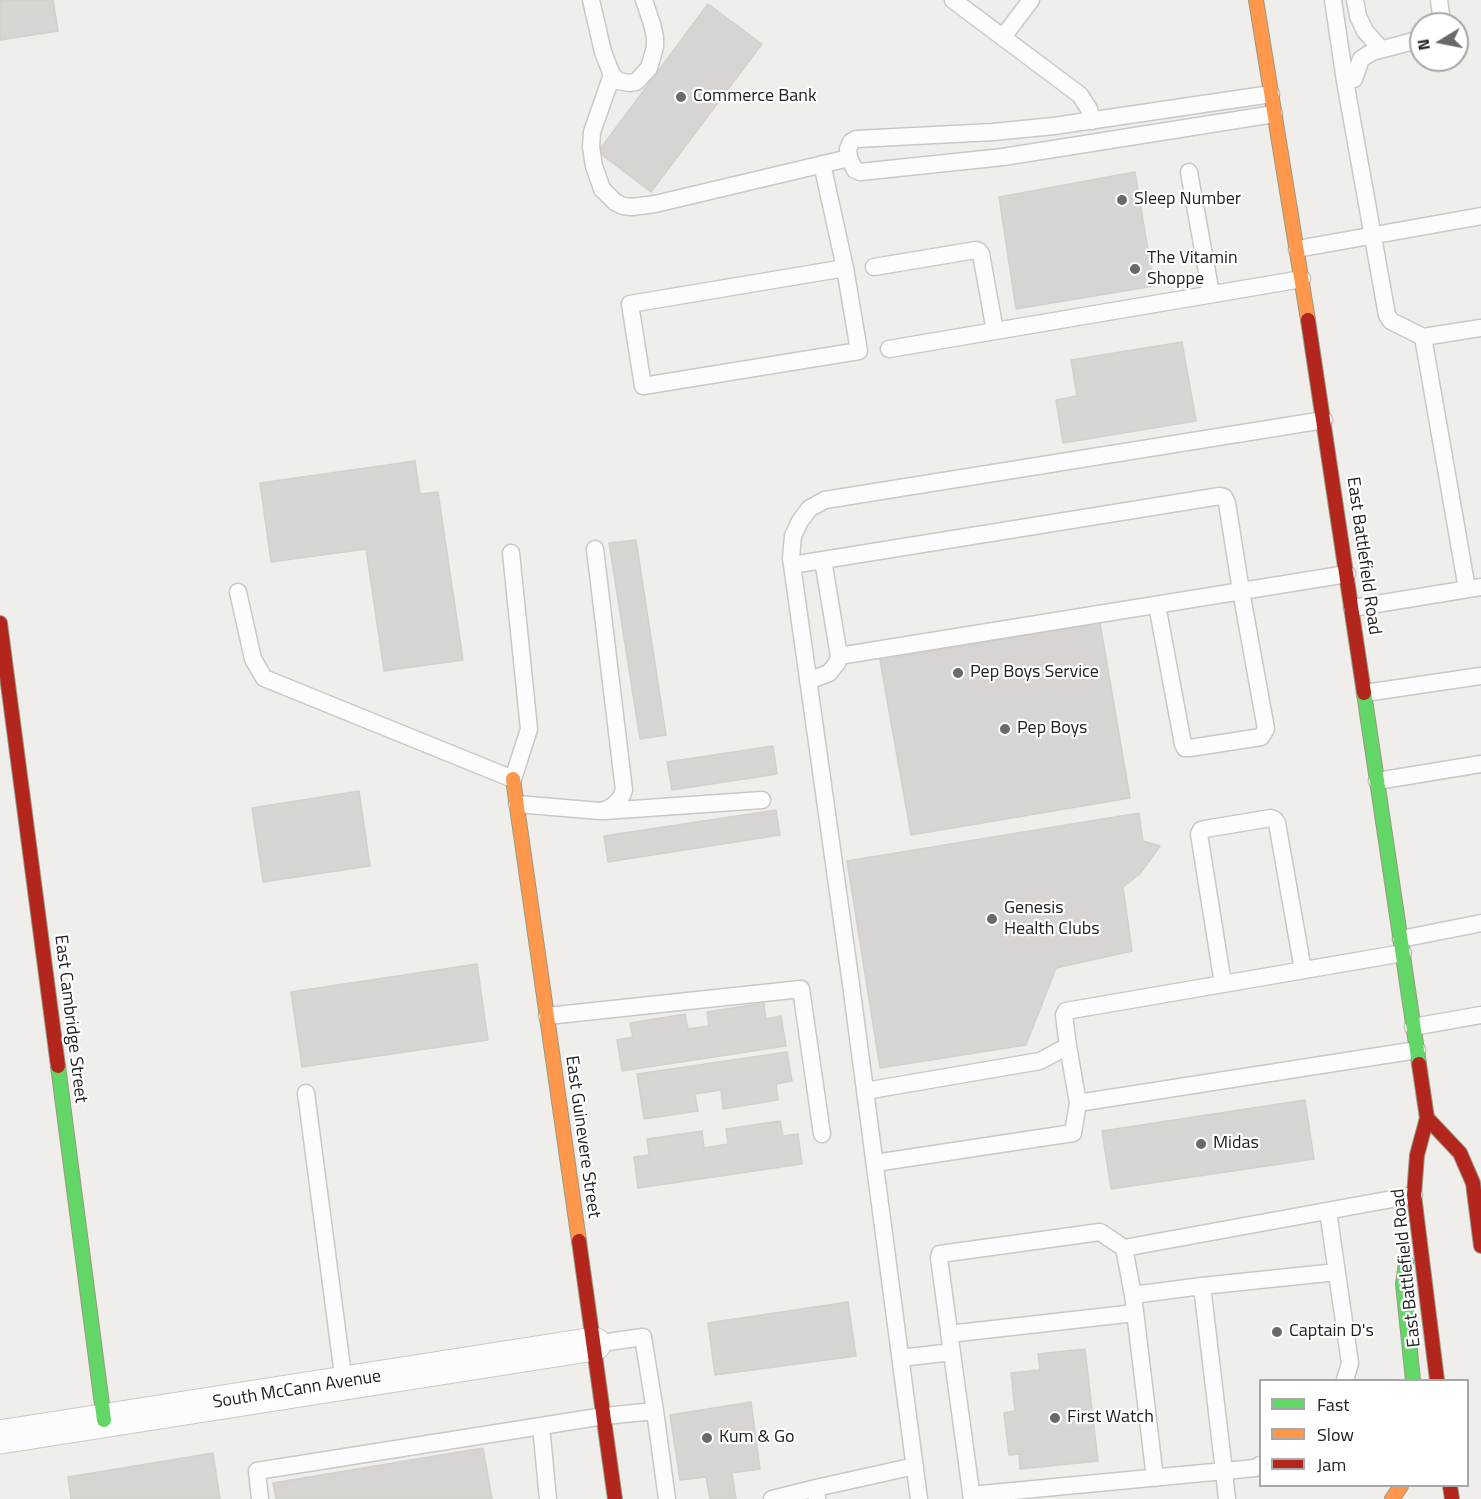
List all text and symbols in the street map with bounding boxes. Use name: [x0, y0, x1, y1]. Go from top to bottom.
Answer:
north arrow: [1409, 12, 1469, 72]
text: N: [1410, 37, 1436, 52]
place label: Commerce Bank: [693, 86, 817, 108]
marker: Commerce Bank: [674, 90, 688, 104]
place label: Sleep Number: [1134, 189, 1241, 211]
marker: Sleep Number: [1115, 193, 1129, 207]
place label: The Vitamin Shoppe: [1147, 248, 1238, 290]
marker: The Vitamin Shoppe: [1128, 262, 1142, 276]
street label: East Battlefield Road: [1341, 476, 1385, 636]
place label: Pep Boys Service: [970, 662, 1099, 684]
marker: Pep Boys Service: [951, 666, 965, 680]
place label: Pep Boys: [1017, 718, 1087, 740]
marker: Pep Boys: [998, 722, 1012, 736]
place label: Genesis Health Clubs: [1004, 898, 1100, 940]
marker: Genesis Health Clubs: [985, 912, 999, 926]
street label: East Cambridge Street: [49, 934, 91, 1104]
street label: East Guinevere Street: [560, 1054, 604, 1220]
place label: Midas: [1213, 1133, 1259, 1155]
marker: Midas: [1194, 1137, 1208, 1151]
street label: East Battlefield Road: [1388, 1188, 1426, 1348]
place label: Captain D's: [1289, 1321, 1374, 1343]
marker: Captain D's: [1270, 1325, 1284, 1339]
street label: South McCann Avenue: [211, 1366, 383, 1414]
legend: [1259, 1379, 1469, 1487]
text: Fast: [1317, 1391, 1350, 1418]
place label: First Watch: [1067, 1407, 1154, 1429]
marker: First Watch: [1048, 1411, 1062, 1425]
text: Slow: [1317, 1421, 1354, 1448]
place label: Kum & Go: [719, 1427, 795, 1449]
marker: Kum & Go: [700, 1431, 714, 1445]
text: Jam: [1317, 1451, 1346, 1478]

